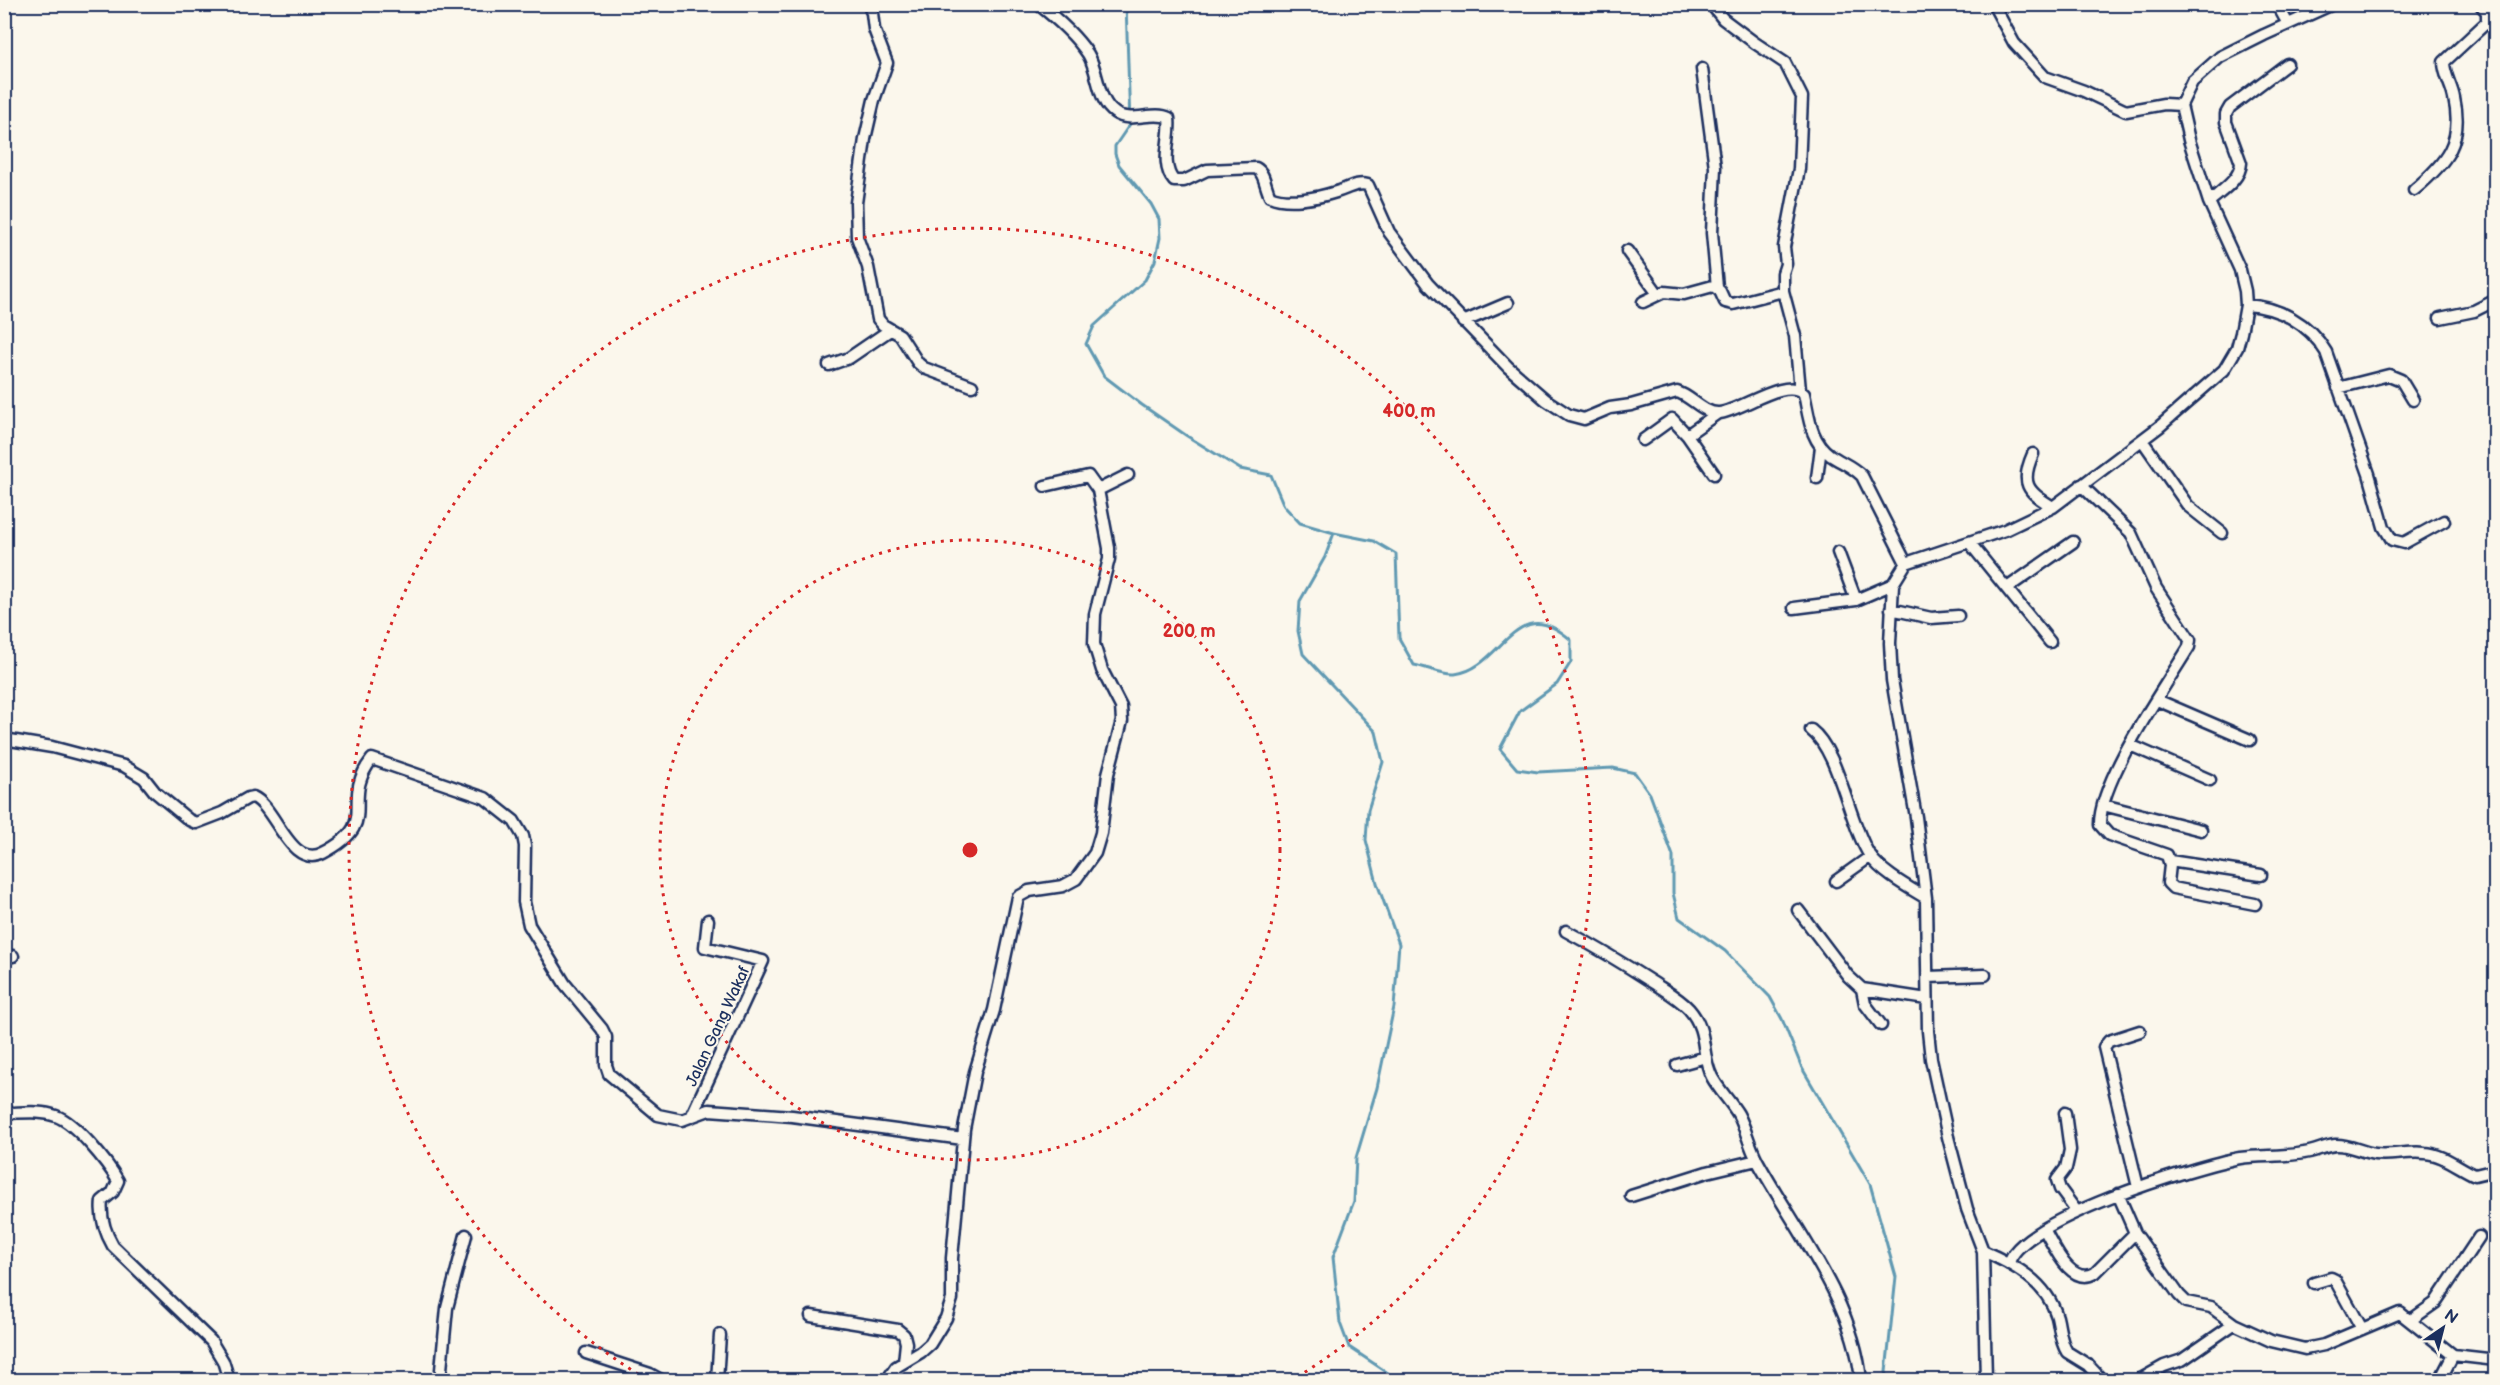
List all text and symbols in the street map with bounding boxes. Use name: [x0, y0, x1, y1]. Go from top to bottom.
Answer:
text: 400 m: [1382, 401, 1436, 422]
text: 200 m: [1162, 621, 1216, 642]
centre of rings: [960, 840, 980, 860]
street label: Jalan Gang Wakaf: [682, 964, 755, 1090]
north arrow: [2413, 1298, 2473, 1358]
text: N: [2440, 1306, 2461, 1328]

